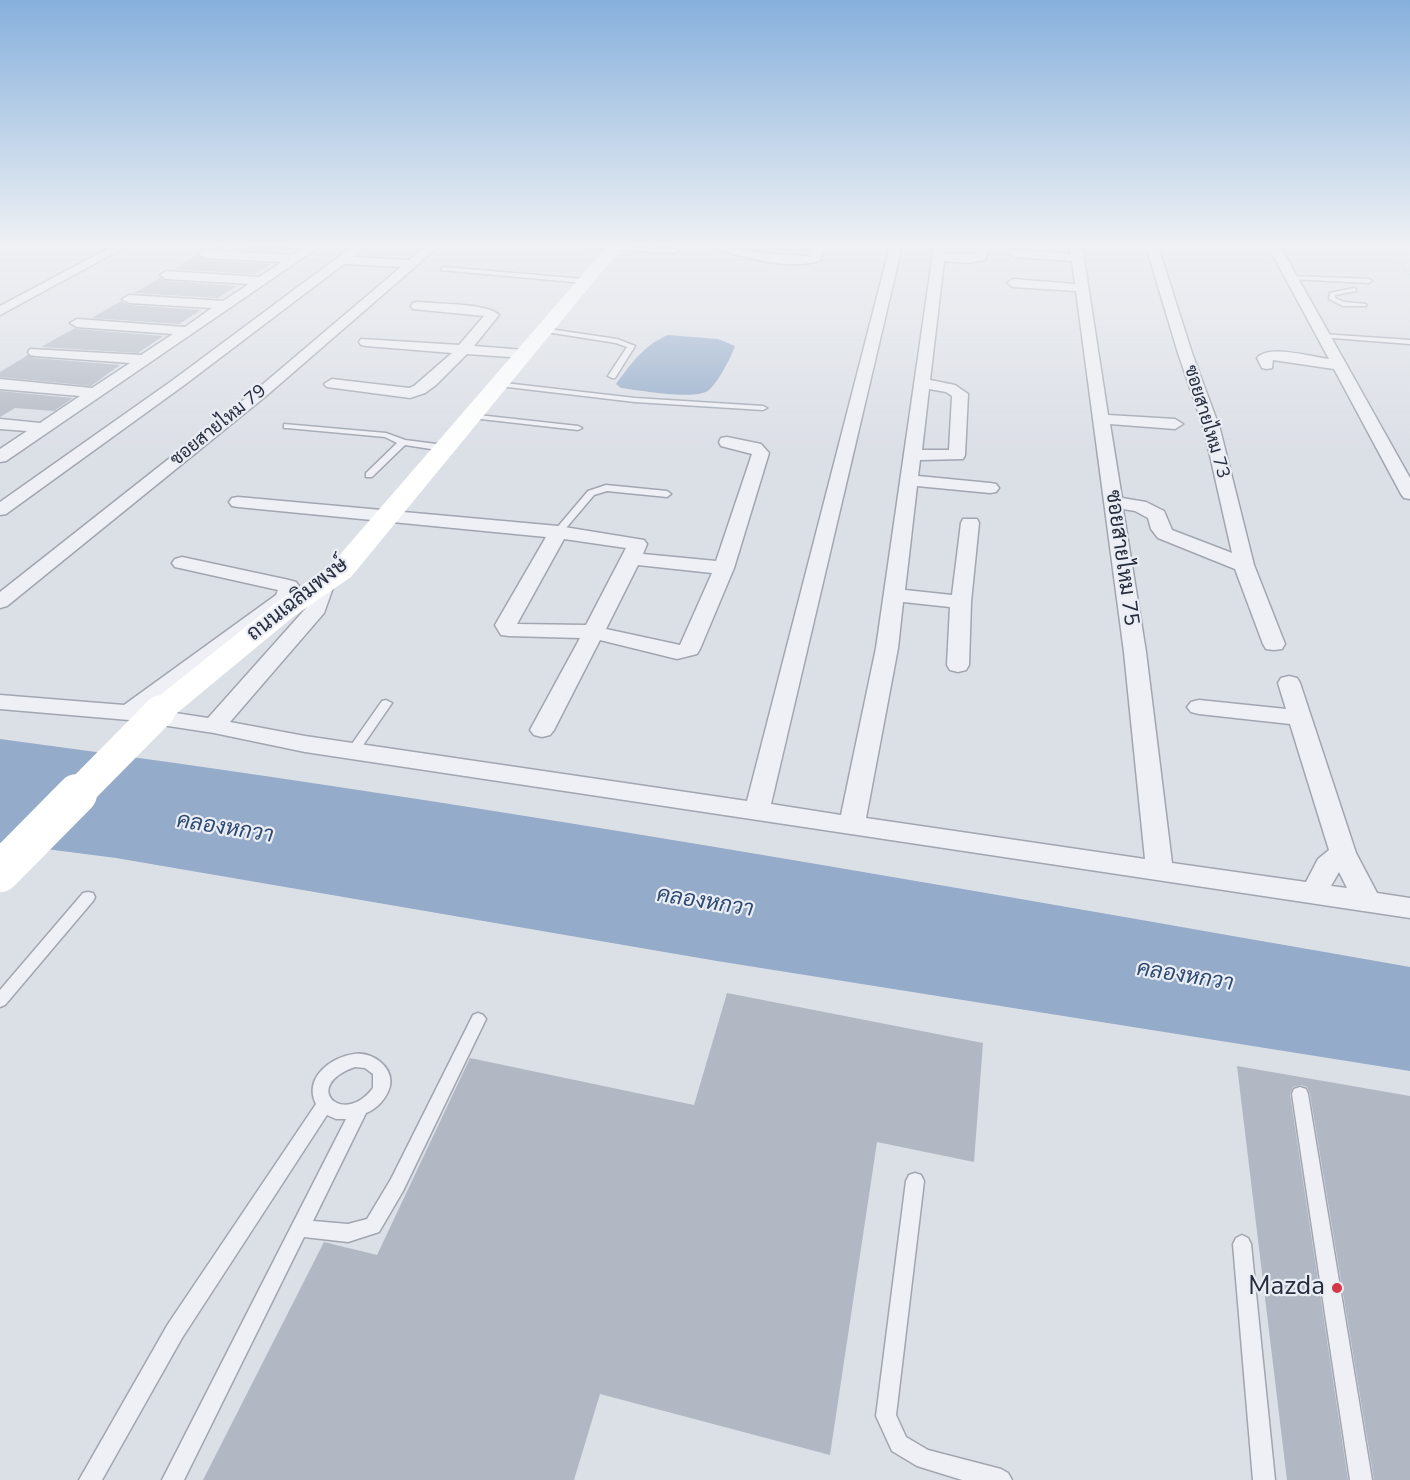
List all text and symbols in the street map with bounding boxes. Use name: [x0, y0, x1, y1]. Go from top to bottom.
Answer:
street label: ซอยสายไหม 73: [1179, 363, 1233, 481]
street label: ซอยสายไหม 79: [167, 381, 271, 471]
street label: ซอยสายไหม 75: [1099, 489, 1143, 627]
street label: ถนนเฉลิมพงษ์: [242, 553, 354, 647]
water label: คลองหกวา: [175, 808, 275, 850]
water label: คลองหกวา: [655, 882, 755, 924]
water label: คลองหกวา: [1135, 956, 1235, 998]
place label: Mazda: [1248, 1272, 1325, 1304]
marker: Mazda: [1330, 1281, 1344, 1295]

